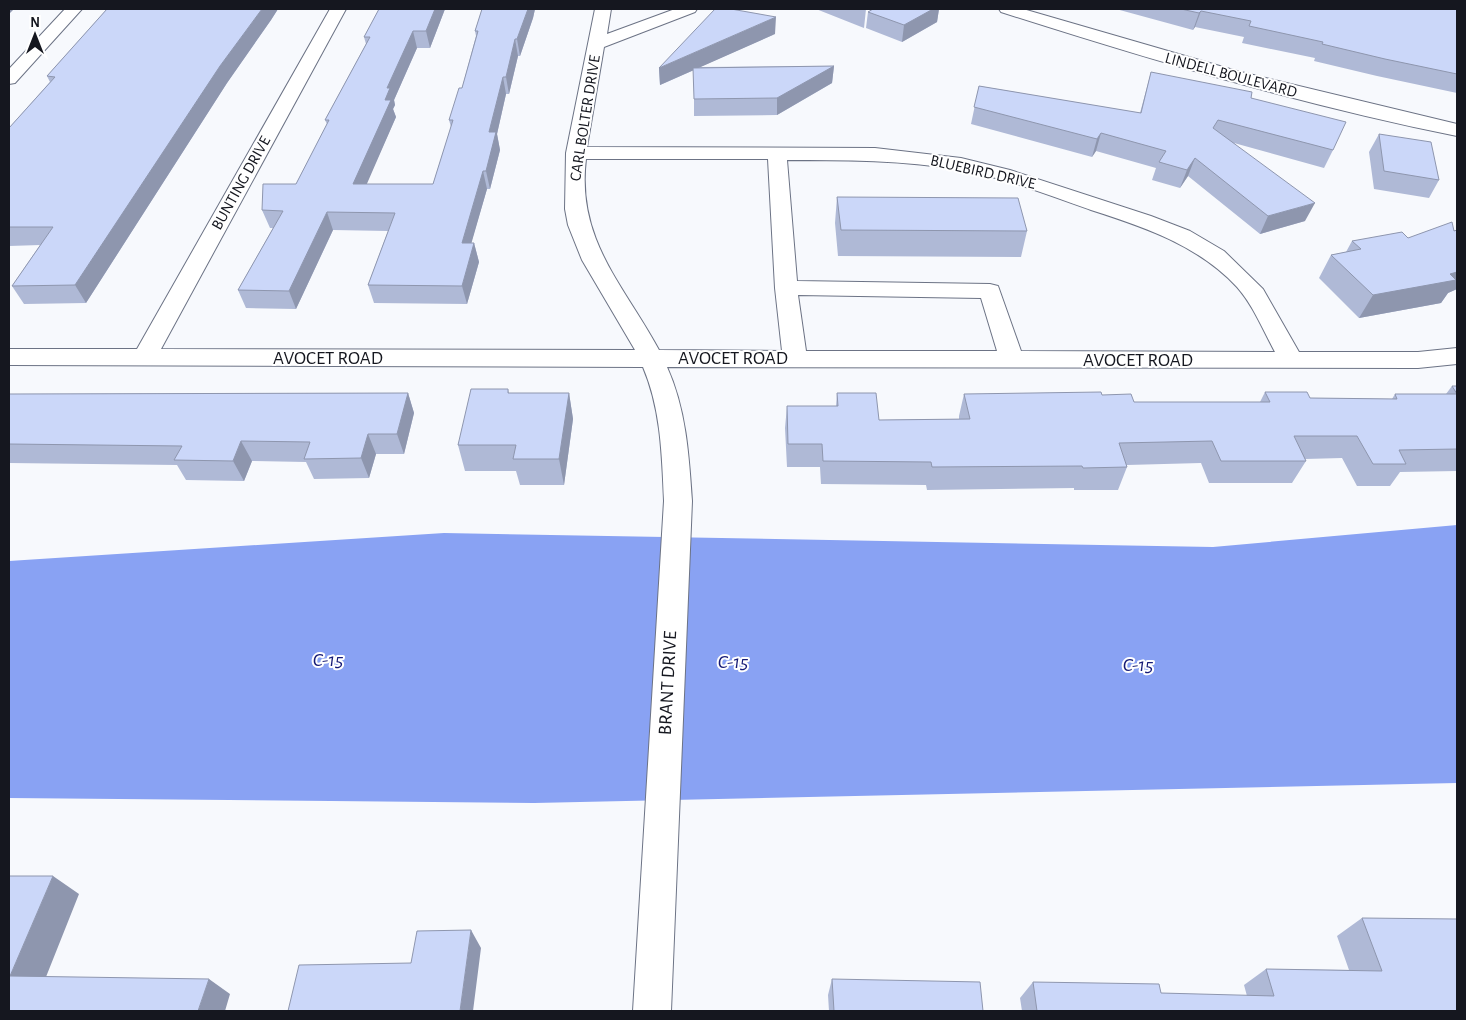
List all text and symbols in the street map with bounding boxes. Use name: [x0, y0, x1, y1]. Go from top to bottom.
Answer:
north arrow: [10, 10, 60, 60]
text: N: [30, 16, 40, 30]
street label: LINDELL BOULEVARD: [1163, 50, 1299, 100]
street label: CARL BOLTER DRIVE: [567, 54, 603, 182]
street label: BUNTING DRIVE: [209, 133, 273, 232]
street label: BLUEBIRD DRIVE: [929, 152, 1038, 192]
street label: AVOCET ROAD: [273, 349, 383, 368]
street label: AVOCET ROAD: [678, 349, 788, 368]
street label: AVOCET ROAD: [1083, 351, 1193, 370]
street label: BRANT DRIVE: [656, 630, 680, 736]
water label: C-15: [313, 650, 344, 670]
water label: C-15: [718, 652, 749, 672]
water label: C-15: [1123, 655, 1154, 675]

